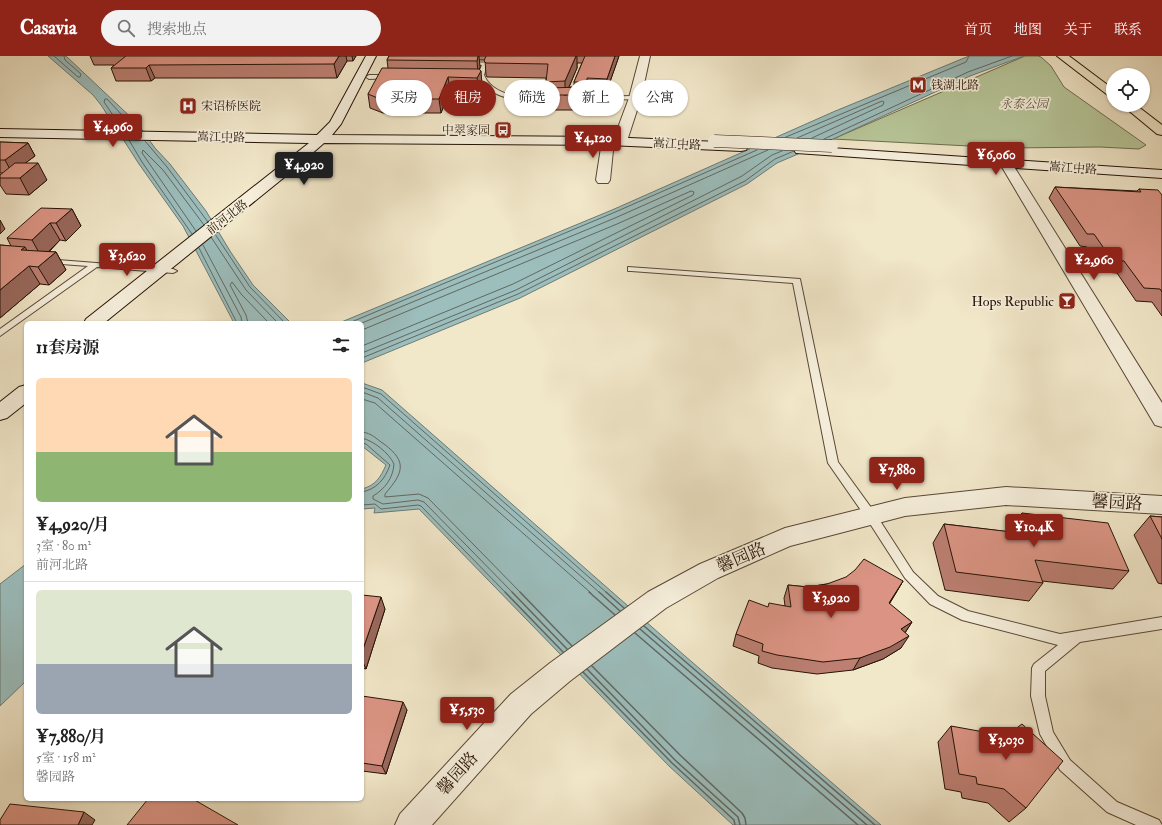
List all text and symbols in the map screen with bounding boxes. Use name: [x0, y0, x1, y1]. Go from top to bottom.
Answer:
search box: [101, 10, 381, 46]
text: Casavia: [20, 16, 77, 40]
icon: search: [115, 17, 137, 39]
text: 搜索地点: [147, 20, 207, 39]
text: 首页: [964, 21, 992, 38]
text: 地图: [1014, 21, 1042, 38]
text: 关于: [1064, 21, 1092, 38]
text: 联系: [1114, 21, 1142, 38]
map controls: [1106, 68, 1150, 112]
button: locate: [1106, 68, 1150, 112]
metro station icon: 钱湖北路: [908, 75, 928, 95]
place label: 钱湖北路: [931, 78, 979, 93]
chip: 买房: [376, 80, 432, 116]
chip: 租房: [440, 80, 496, 116]
chip: 筛选: [504, 80, 560, 116]
chip: 新上: [568, 80, 624, 116]
chip: 公寓: [632, 80, 688, 116]
hospital icon: 宋诏桥医院: [178, 96, 198, 116]
park label: 永泰公园: [1000, 97, 1050, 112]
place label: 宋诏桥医院: [201, 99, 261, 114]
pin: ¥4,960: [80, 114, 146, 148]
text: ¥4,960: [93, 119, 133, 135]
bus stop icon: 中翠家园: [493, 120, 513, 140]
place label: 中翠家园: [442, 123, 490, 138]
pin: ¥4,120: [560, 125, 626, 159]
street label: 嵩江中路: [197, 130, 245, 145]
text: ¥4,120: [574, 130, 612, 146]
street label: 嵩江中路: [653, 136, 701, 153]
pin: ¥6,060: [963, 142, 1029, 176]
text: ¥6,060: [976, 147, 1016, 163]
pin: ¥4,920: [271, 152, 337, 186]
text: ¥4,920: [284, 157, 324, 173]
street label: 嵩江中路: [1048, 159, 1097, 178]
street label: 前河北路: [204, 197, 251, 238]
pin: ¥3,620: [94, 243, 160, 277]
pin: ¥2,960: [1061, 247, 1127, 281]
text: ¥3,620: [108, 248, 146, 264]
text: ¥2,960: [1074, 252, 1114, 268]
bar icon: Hops Republic: [1057, 291, 1077, 311]
place label: Hops Republic: [971, 293, 1054, 311]
icon: filters: [330, 334, 352, 356]
text: 11套房源: [36, 337, 99, 358]
icon: home: [158, 404, 230, 476]
pin: ¥7,880: [864, 457, 930, 491]
text: ¥7,880: [878, 462, 916, 478]
street label: 馨园路: [1091, 491, 1143, 514]
text: ¥4,920/月: [36, 514, 110, 535]
pin: ¥10.4K: [1001, 514, 1067, 548]
text: ¥10.4K: [1014, 519, 1054, 535]
text: 3室 · 80 m²: [36, 538, 91, 554]
street label: 馨园路: [714, 538, 769, 577]
text: 前河北路: [36, 557, 88, 573]
pin: ¥3,920: [798, 585, 864, 619]
text: ¥3,920: [812, 590, 850, 606]
icon: home: [158, 616, 230, 688]
pin: ¥5,530: [434, 697, 500, 731]
text: ¥5,530: [449, 702, 485, 718]
text: ¥7,880/月: [36, 726, 106, 747]
pin: ¥3,030: [973, 727, 1039, 761]
text: ¥3,030: [988, 732, 1024, 748]
street label: 馨园路: [433, 747, 482, 799]
text: 5室 · 158 m²: [36, 750, 96, 766]
text: 馨园路: [36, 769, 75, 785]

